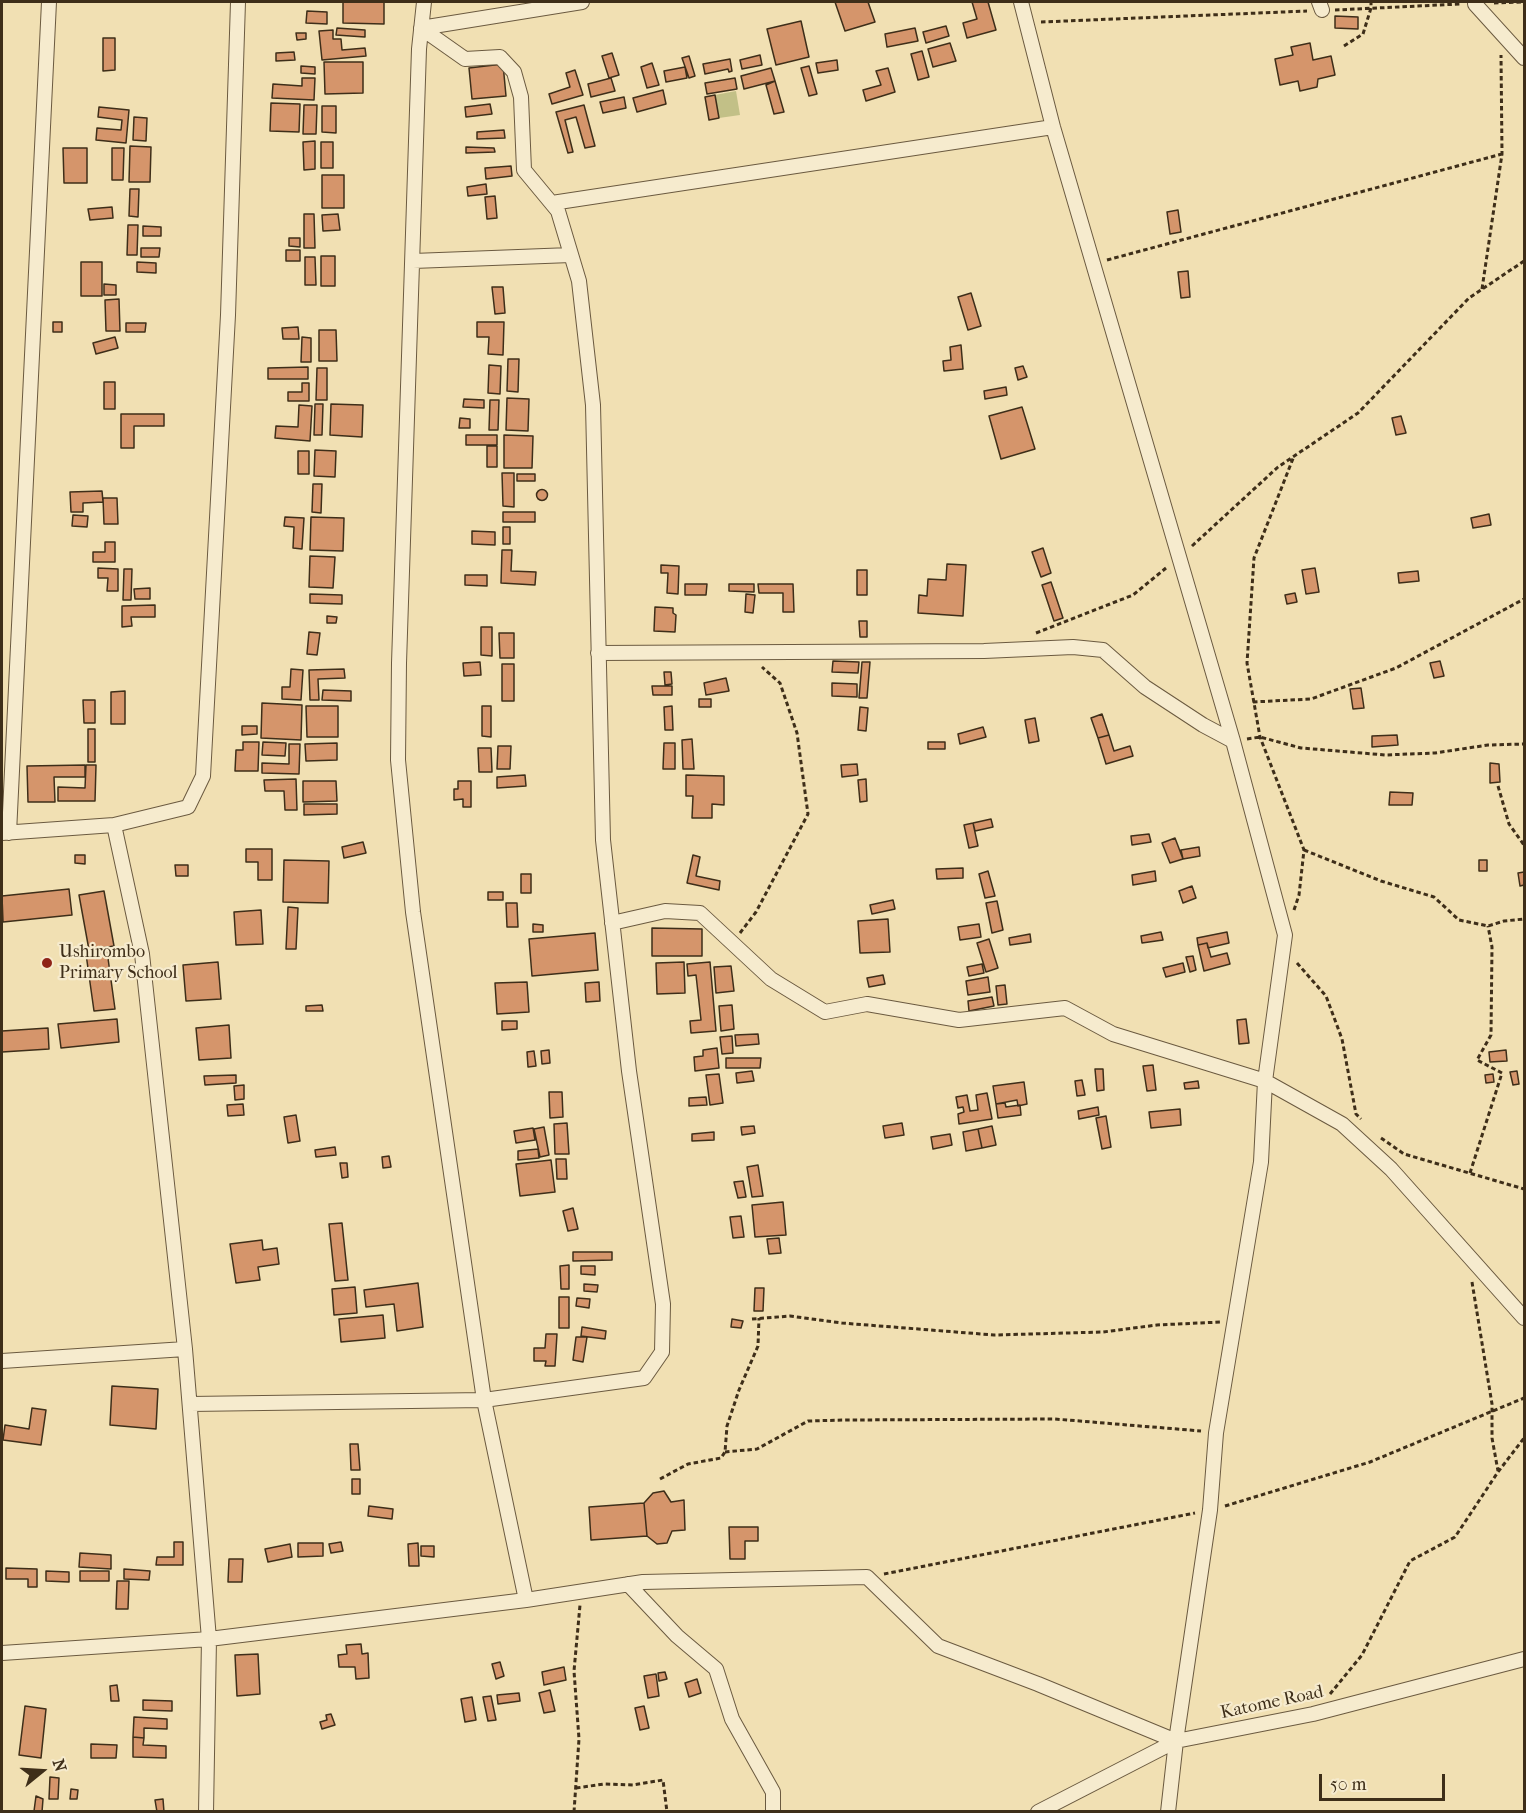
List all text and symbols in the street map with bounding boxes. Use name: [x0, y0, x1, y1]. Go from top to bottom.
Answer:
place label: Ushirombo Primary School: [59, 942, 177, 984]
marker: Ushirombo Primary School: [40, 956, 54, 970]
street label: Katome Road: [1218, 1682, 1326, 1724]
north arrow: [12, 1741, 72, 1801]
text: N: [49, 1757, 71, 1774]
scale bar: [1322, 1762, 1448, 1800]
text: 50 m: [1330, 1774, 1366, 1795]

